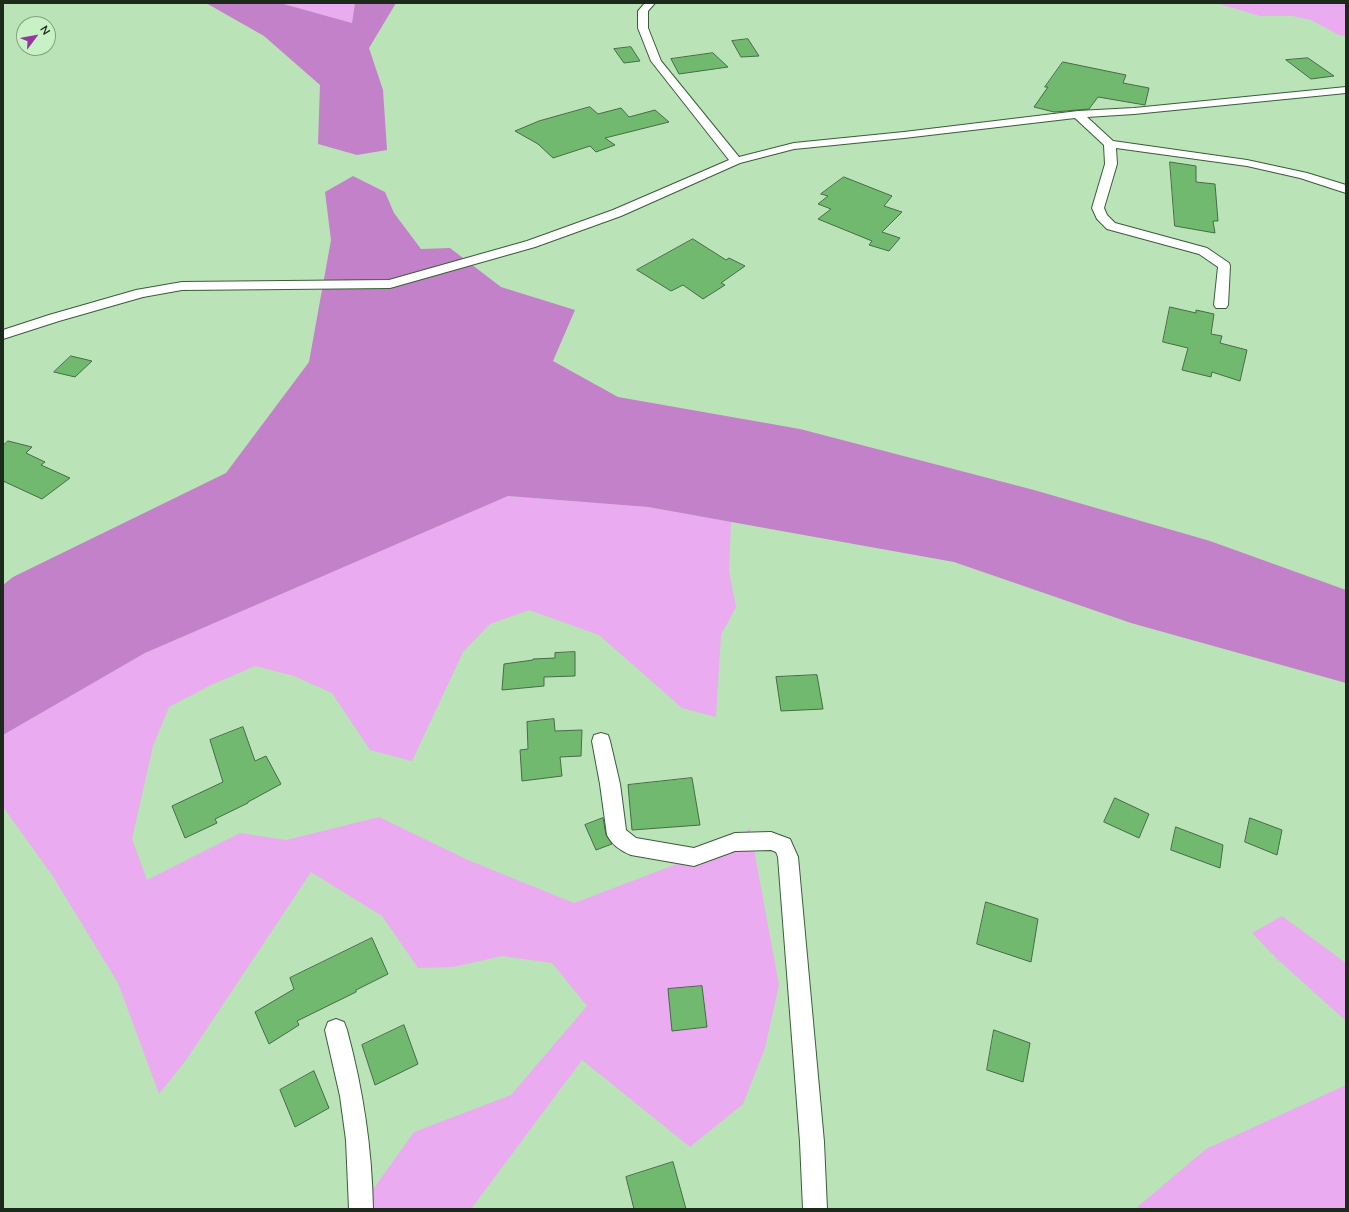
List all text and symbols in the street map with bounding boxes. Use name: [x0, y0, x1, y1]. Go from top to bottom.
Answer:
north arrow: [16, 16, 56, 56]
text: N: [37, 23, 53, 37]

